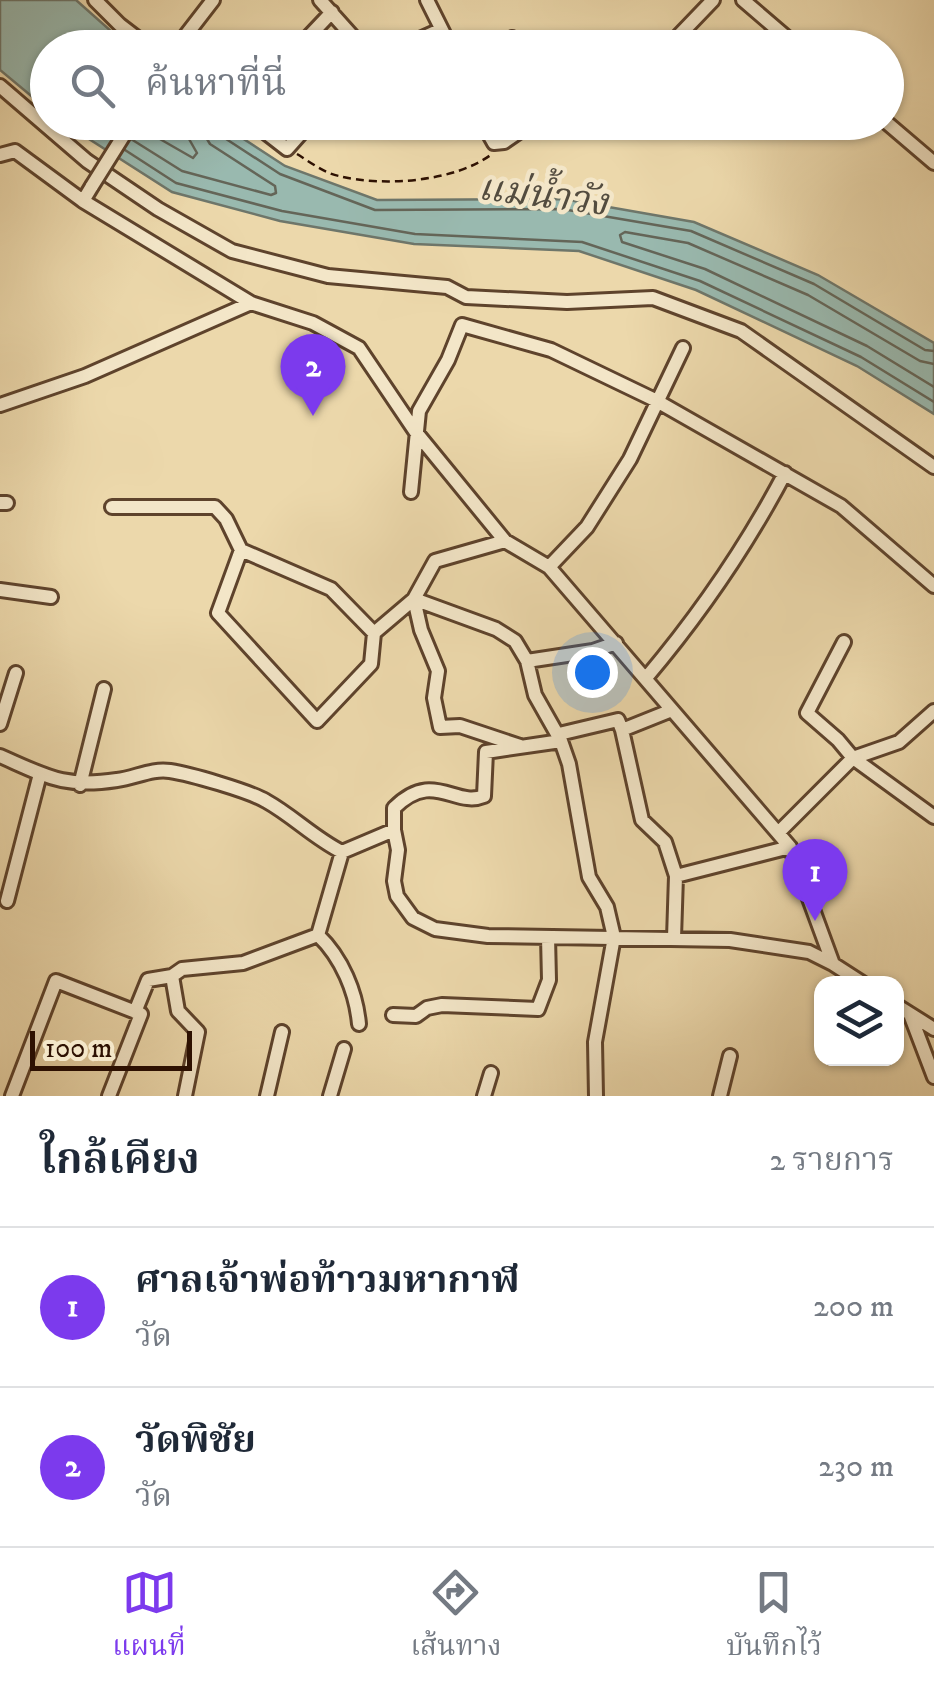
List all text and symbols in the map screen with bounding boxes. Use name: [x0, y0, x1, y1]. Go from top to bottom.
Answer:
search box: [30, 30, 904, 140]
icon: search: [65, 58, 120, 113]
text: ค้นหาที่นี่: [145, 60, 286, 108]
water label: แม่น้ำวัง: [475, 158, 613, 228]
pin: 2: [280, 334, 346, 416]
your location: [567, 647, 618, 698]
pin: 1: [782, 838, 848, 921]
map controls: [814, 976, 904, 1066]
button: layers: [814, 976, 904, 1066]
scale bar: [30, 1026, 192, 1070]
text: 100 m: [45, 1031, 112, 1066]
text: ใกล้เคียง: [40, 1135, 200, 1187]
text: 2 รายการ: [770, 1141, 894, 1181]
text: ศาลเจ้าพ่อท้าวมหากาฬ: [135, 1257, 519, 1305]
text: 1: [67, 1287, 78, 1327]
text: 200 m: [813, 1287, 894, 1327]
text: วัด: [135, 1317, 172, 1357]
text: วัดพิชัย: [135, 1417, 256, 1465]
text: 2: [65, 1447, 80, 1487]
text: 230 m: [818, 1447, 894, 1487]
text: วัด: [135, 1477, 172, 1517]
tab: แผนที่: [112, 1565, 186, 1670]
tab: เส้นทาง: [410, 1565, 502, 1670]
tab: บันทึกไว้: [726, 1565, 822, 1670]

